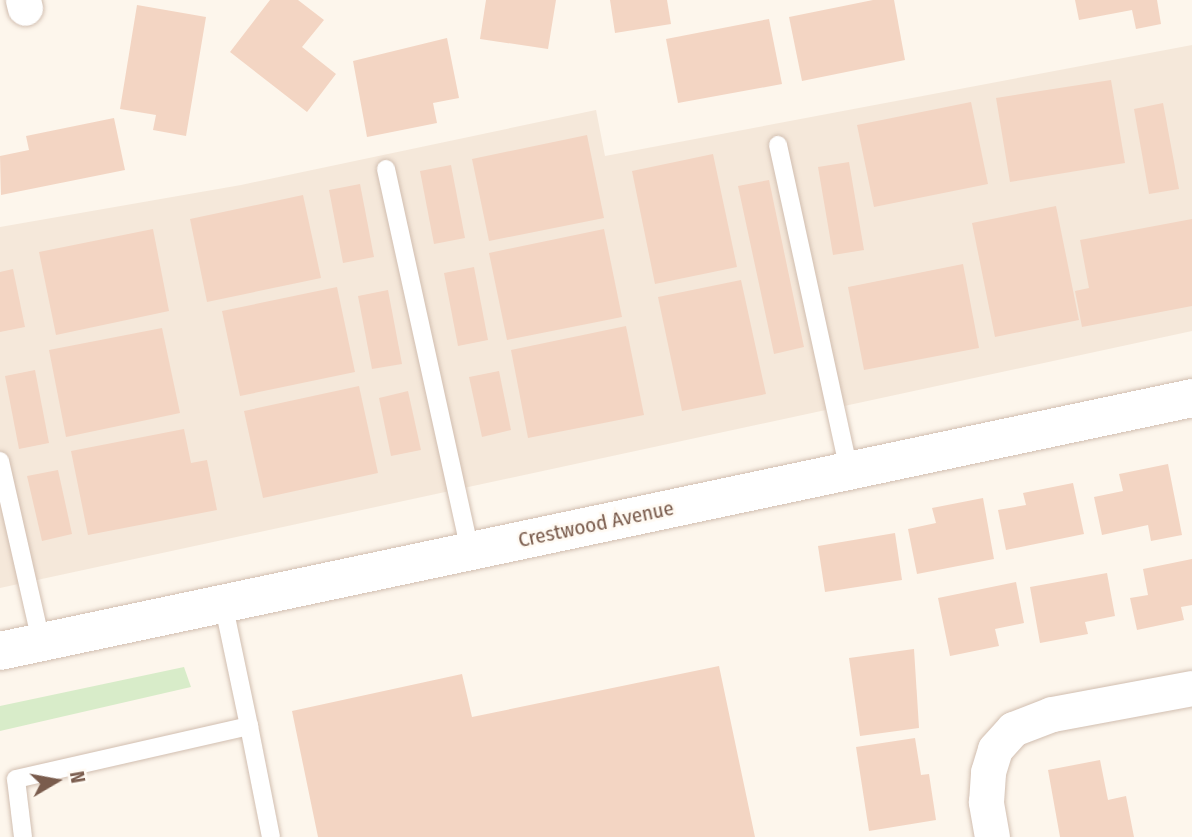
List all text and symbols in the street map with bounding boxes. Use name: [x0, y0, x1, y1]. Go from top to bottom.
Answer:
street label: Crestwood Avenue: [516, 495, 676, 553]
north arrow: [21, 746, 91, 816]
text: N: [65, 770, 89, 785]

